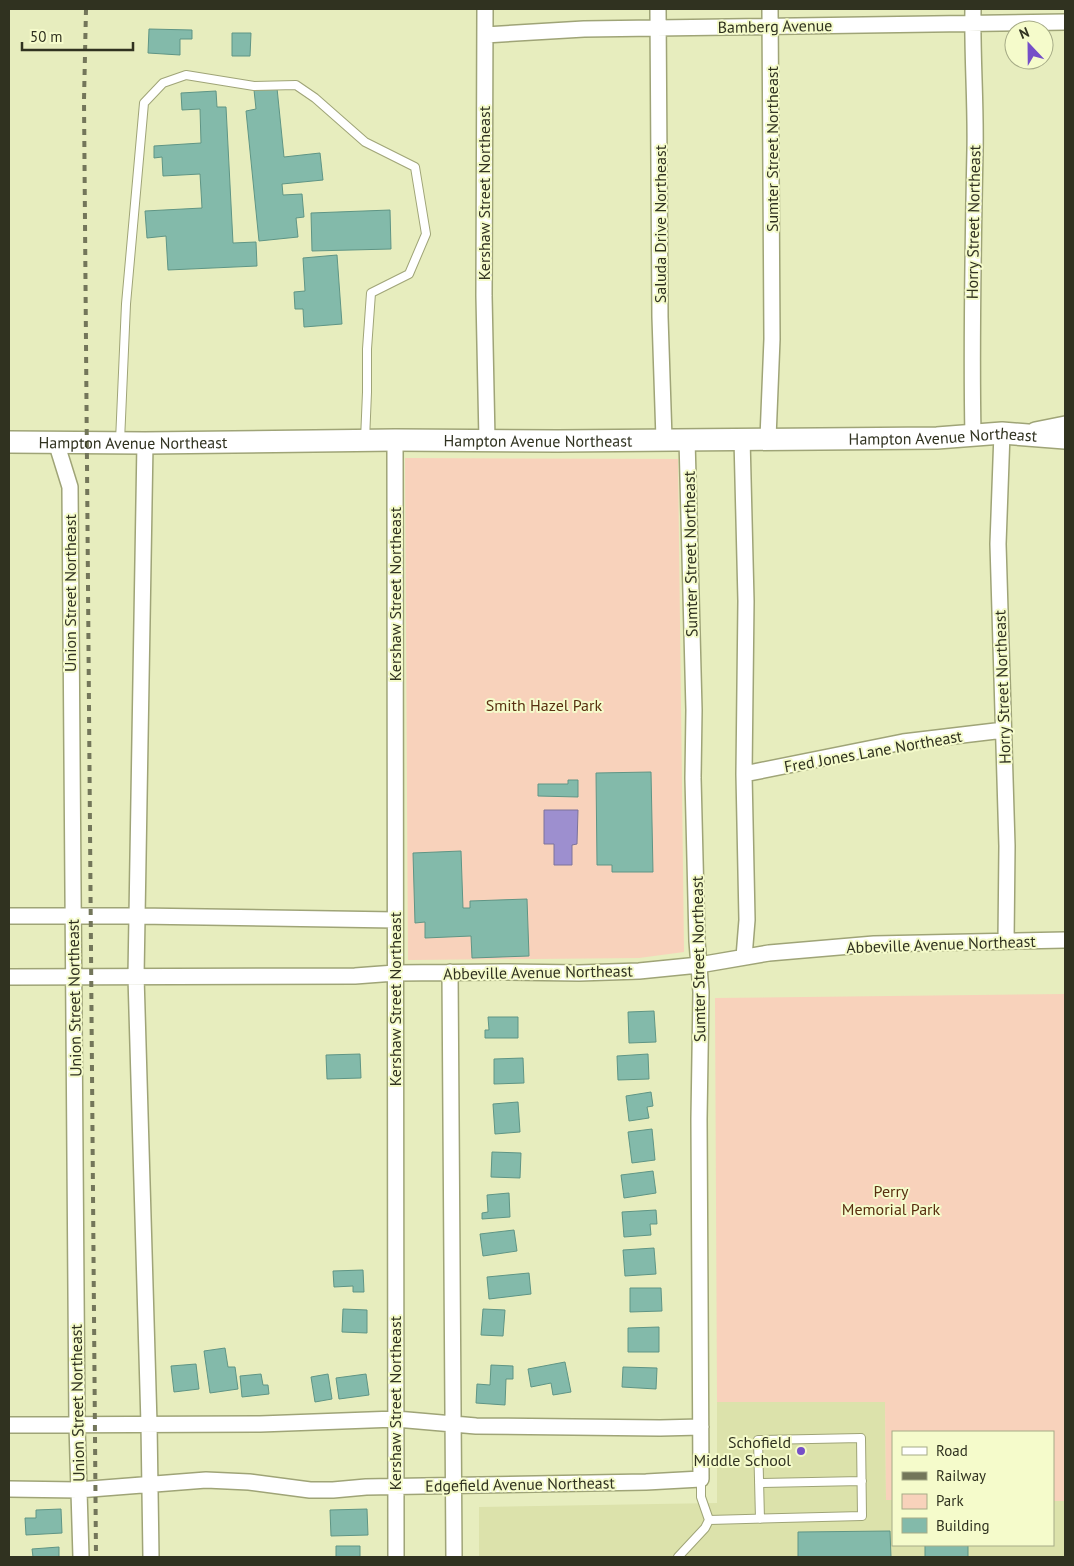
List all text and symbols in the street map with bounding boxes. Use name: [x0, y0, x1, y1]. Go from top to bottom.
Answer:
street label: Bamberg Avenue: [717, 15, 833, 37]
scale bar: [22, 20, 134, 52]
north arrow: [1004, 20, 1054, 70]
text: N: [1016, 23, 1032, 43]
text: 50 m: [30, 27, 63, 46]
street label: Sumter Street Northeast: [762, 65, 782, 232]
street label: Kershaw Street Northeast: [474, 105, 494, 280]
street label: Saluda Drive Northeast: [650, 144, 670, 303]
street label: Horry Street Northeast: [962, 144, 984, 299]
street label: Hampton Avenue Northeast: [848, 423, 1038, 449]
street label: Hampton Avenue Northeast: [444, 430, 633, 451]
street label: Hampton Avenue Northeast: [39, 432, 228, 453]
street label: Sumter Street Northeast: [679, 470, 701, 637]
street label: Kershaw Street Northeast: [385, 506, 405, 681]
street label: Union Street Northeast: [60, 513, 80, 672]
street label: Horry Street Northeast: [989, 609, 1015, 764]
park label: Smith Hazel Park: [486, 695, 602, 715]
street label: Fred Jones Lane Northeast: [782, 725, 964, 777]
street label: Sumter Street Northeast: [687, 875, 709, 1042]
street label: Kershaw Street Northeast: [385, 911, 405, 1086]
street label: Union Street Northeast: [63, 918, 85, 1077]
street label: Abbeville Avenue Northeast: [846, 931, 1037, 957]
street label: Abbeville Avenue Northeast: [443, 960, 634, 984]
park label: Perry Memorial Park: [842, 1181, 941, 1219]
street label: Kershaw Street Northeast: [385, 1315, 405, 1490]
street label: Union Street Northeast: [66, 1323, 88, 1482]
legend: [892, 1431, 1054, 1546]
place label: Schofield Middle School: [693, 1432, 791, 1470]
text: Road: [936, 1441, 968, 1460]
marker: Schofield Middle School: [795, 1445, 807, 1457]
text: Railway: [936, 1466, 986, 1485]
street label: Edgefield Avenue Northeast: [425, 1472, 616, 1496]
text: Park: [936, 1491, 964, 1510]
text: Building: [936, 1516, 990, 1535]

